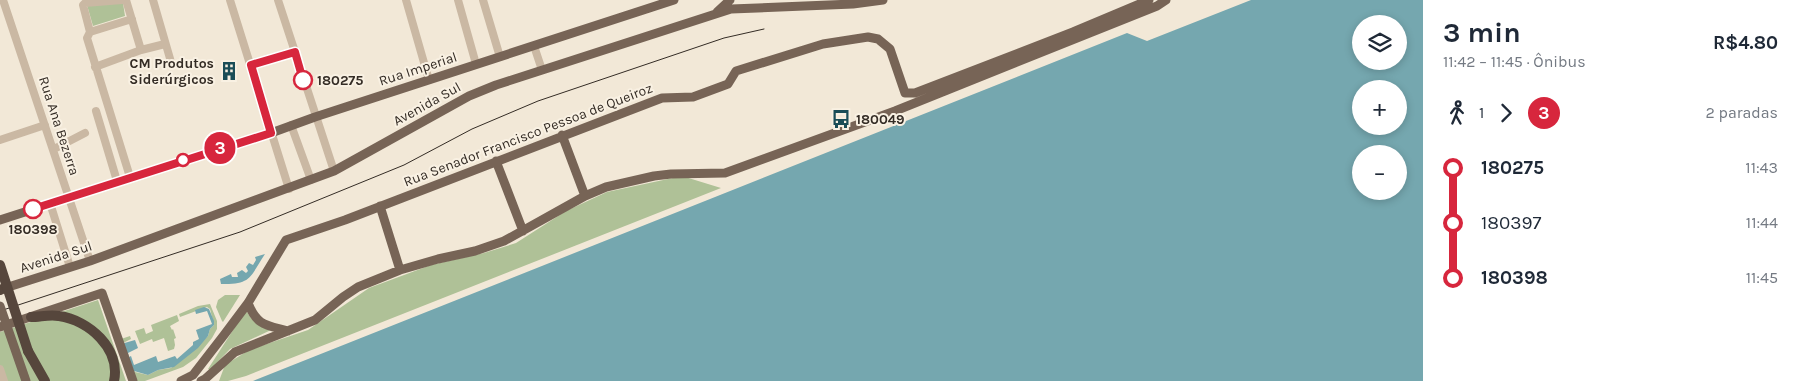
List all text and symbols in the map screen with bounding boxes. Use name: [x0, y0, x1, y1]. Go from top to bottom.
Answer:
map controls: [1352, 15, 1407, 200]
button: layers: [1352, 15, 1407, 70]
text: 3 min: [1443, 16, 1521, 49]
text: R$4.80: [1713, 32, 1778, 54]
street label: Rua Imperial: [377, 48, 459, 90]
text: 11:42 – 11:45 · Ônibus: [1443, 52, 1586, 71]
place label: CM Produtos Siderúrgicos: [129, 55, 214, 88]
building icon: CM Produtos Siderúrgicos: [218, 60, 240, 82]
marker: 180275: [293, 70, 313, 90]
place label: 180275: [317, 72, 363, 89]
street label: Rua Ana Bezerra: [35, 74, 83, 178]
street label: Avenida Sul: [390, 78, 464, 130]
street label: Rua Senador Francisco Pessoa de Queiroz: [401, 80, 655, 190]
button: +: [1352, 80, 1407, 135]
icon: walk: [1443, 99, 1471, 127]
icon: forward: [1492, 99, 1520, 127]
text: 3: [1538, 102, 1550, 124]
text: 1: [1479, 103, 1484, 122]
text: 2 paradas: [1705, 103, 1778, 122]
bus stop icon: 180049: [830, 108, 852, 130]
place label: 180049: [856, 111, 905, 128]
line badge: 3: [204, 132, 236, 164]
text: 3: [214, 137, 226, 159]
button: −: [1352, 145, 1407, 200]
unlabelled marker: [176, 153, 190, 167]
text: 180275: [1481, 157, 1544, 179]
text: 11:43: [1745, 158, 1778, 177]
marker: 180398: [23, 199, 43, 219]
text: 180397: [1481, 212, 1541, 234]
text: 11:44: [1746, 213, 1778, 232]
place label: 180398: [8, 221, 58, 238]
street label: Avenida Sul: [18, 237, 94, 277]
text: 180398: [1481, 267, 1548, 289]
text: 11:45: [1746, 268, 1778, 287]

